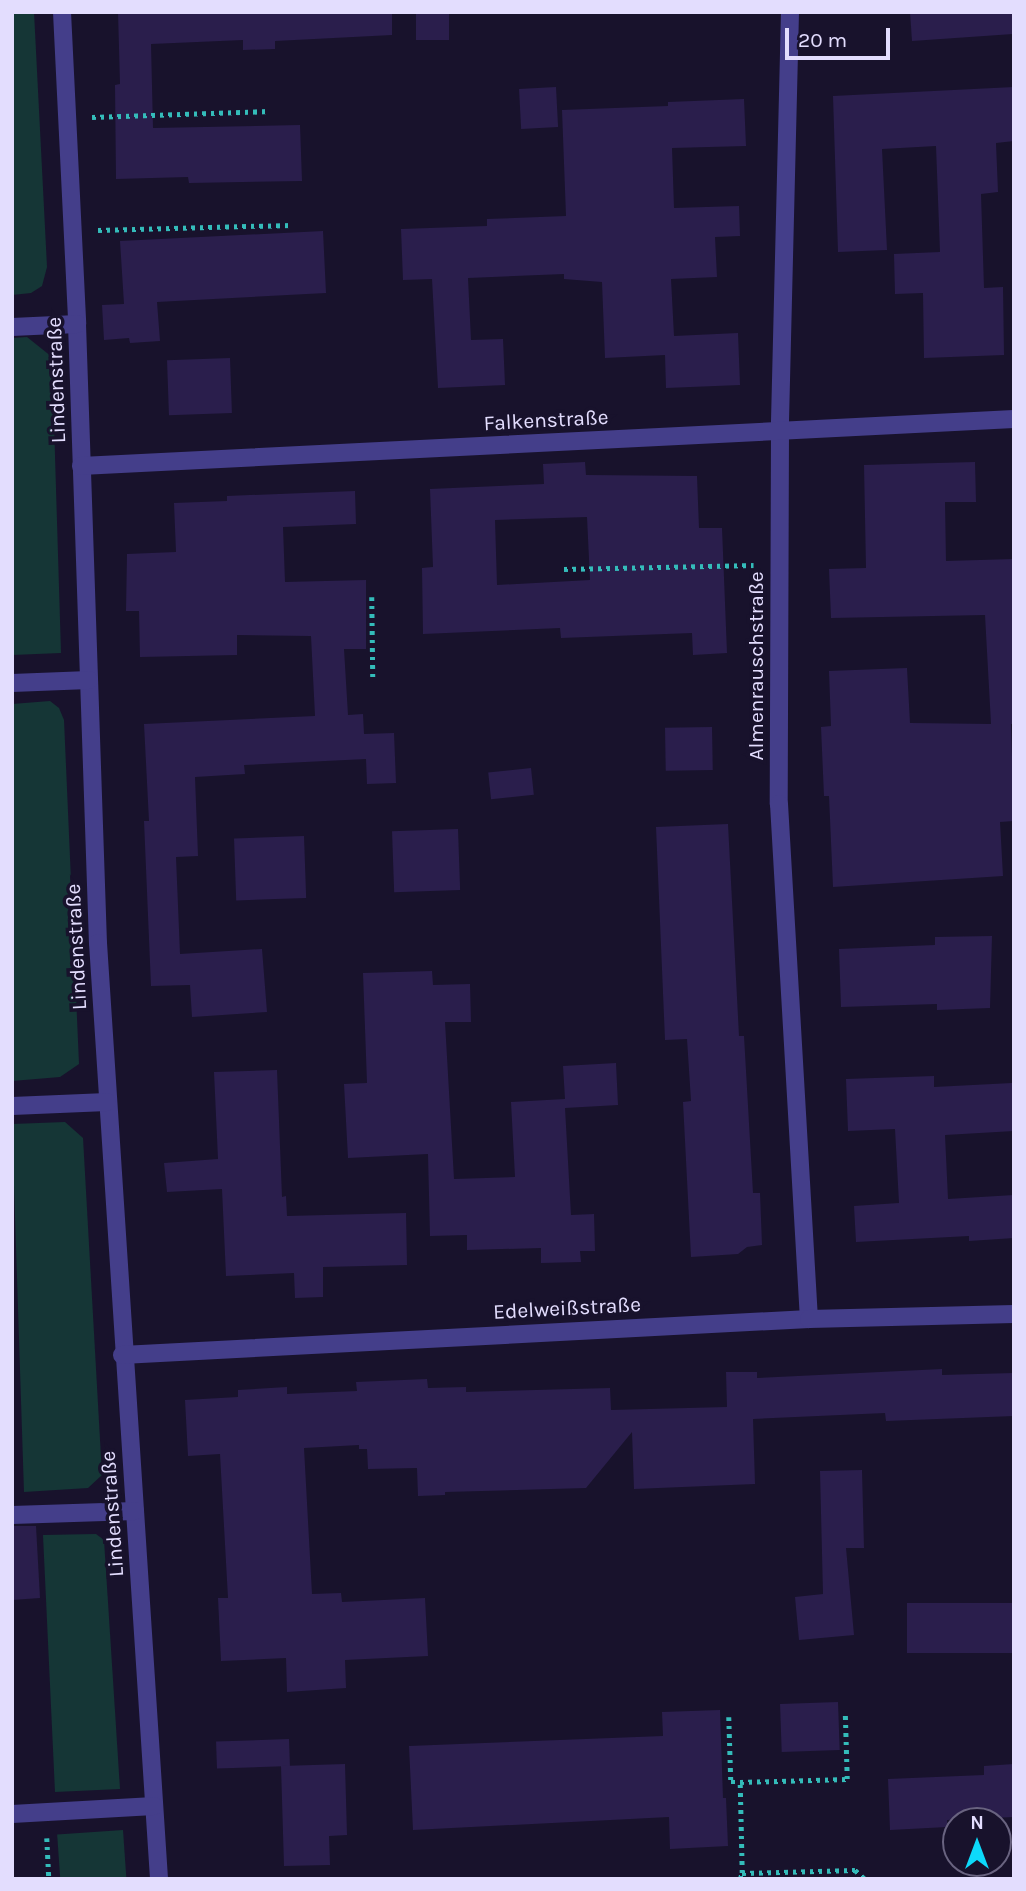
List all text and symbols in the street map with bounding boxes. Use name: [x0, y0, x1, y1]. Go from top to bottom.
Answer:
scale bar: [788, 14, 893, 58]
text: 20 m: [798, 28, 847, 52]
street label: Lindenstraße: [41, 316, 71, 444]
street label: Falkenstraße: [483, 404, 609, 436]
street label: Almenrauschstraße: [743, 571, 769, 761]
street label: Lindenstraße: [60, 883, 92, 1011]
street label: Edelweißstraße: [493, 1292, 641, 1324]
street label: Lindenstraße: [95, 1450, 129, 1578]
north arrow: [942, 1807, 1012, 1877]
text: N: [970, 1812, 984, 1834]

